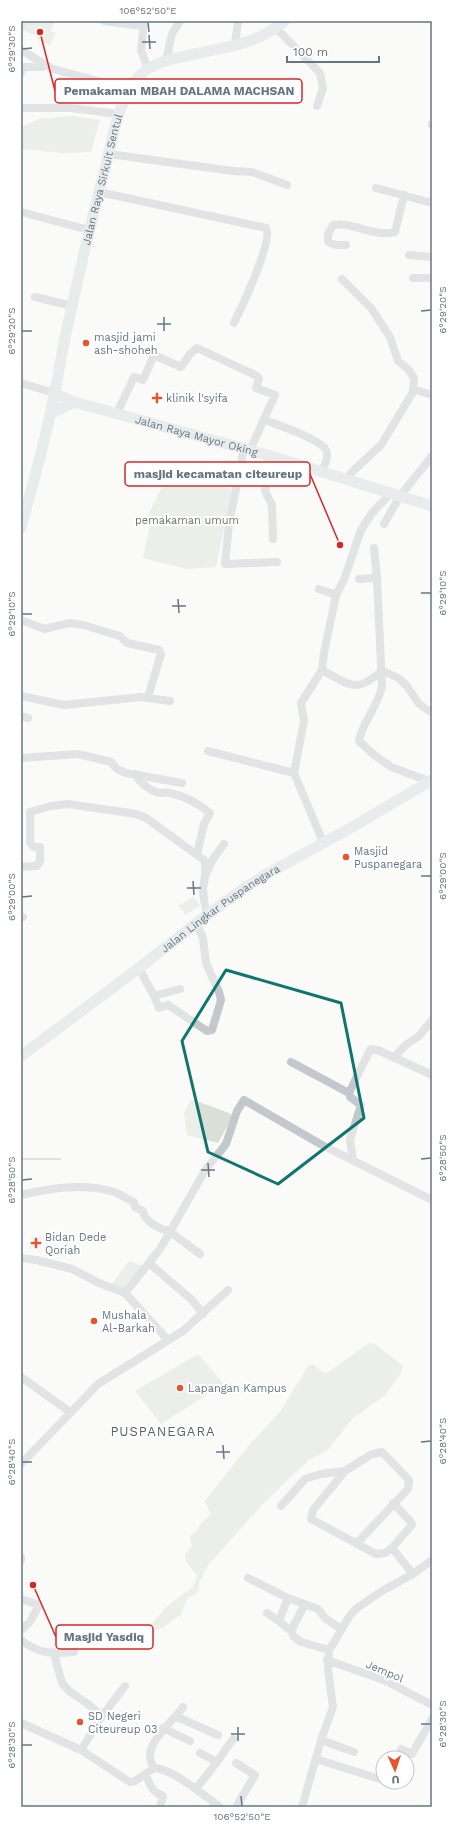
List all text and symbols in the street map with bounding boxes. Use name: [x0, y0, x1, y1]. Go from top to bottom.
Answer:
text: 106°52'50"E: [119, 5, 177, 16]
text: 6°29'30"S: [6, 25, 17, 73]
scale bar: [287, 38, 379, 64]
text: 100 m: [293, 45, 328, 59]
callout: Pemakaman MBAH DALAMA MACHSAN: [55, 79, 302, 103]
text: Pemakaman MBAH DALAMA MACHSAN: [64, 84, 294, 98]
street label: Jalan Raya Sirkuit Sentul: [80, 112, 126, 246]
text: 6°29'20"S: [437, 286, 448, 334]
text: 6°29'20"S: [6, 307, 17, 355]
place label: masjid jami ash-shoheh: [94, 331, 158, 357]
marker: masjid jami ash-shoheh: [81, 338, 91, 348]
marker: klinik l'syifa: [151, 392, 163, 404]
place label: klinik l'syifa: [166, 392, 228, 405]
street label: Jalan Raya Mayor Oking: [134, 413, 259, 459]
callout: masjid kecamatan citeureup: [125, 462, 310, 486]
text: masjid kecamatan citeureup: [134, 467, 303, 481]
park label: pemakaman umum: [135, 514, 239, 527]
text: 6°29'10"S: [437, 570, 448, 616]
text: 6°29'10"S: [6, 591, 17, 637]
place label: Masjid Puspanegara: [354, 845, 422, 871]
marker: Masjid Puspanegara: [341, 852, 351, 862]
text: 6°29'00"S: [437, 852, 448, 900]
street label: Jalan Lingkar Puspanegara: [158, 862, 282, 956]
text: 6°29'00"S: [6, 873, 17, 921]
text: 6°28'50"S: [437, 1134, 448, 1182]
text: 6°28'50"S: [6, 1156, 17, 1204]
place label: Bidan Dede Qoriah: [45, 1231, 106, 1257]
marker: Bidan Dede Qoriah: [30, 1237, 42, 1249]
place label: Mushala Al-Barkah: [102, 1309, 155, 1335]
marker: Mushala Al-Barkah: [89, 1316, 99, 1326]
place label: Lapangan Kampus: [188, 1382, 287, 1395]
marker: Lapangan Kampus: [175, 1383, 185, 1393]
text: 6°28'40"S: [437, 1418, 448, 1464]
district label: PUSPANEGARA: [110, 1424, 216, 1439]
text: 6°28'40"S: [6, 1439, 17, 1485]
callout: Masjid Yasdiq: [56, 1625, 153, 1649]
text: Masjid Yasdiq: [64, 1630, 144, 1644]
street label: Jempol: [364, 1658, 406, 1685]
text: 6°28'30"S: [437, 1700, 448, 1748]
place label: SD Negeri Citeureup 03: [88, 1710, 157, 1736]
marker: SD Negeri Citeureup 03: [75, 1717, 85, 1727]
text: 6°28'30"S: [6, 1721, 17, 1769]
north arrow: [375, 1750, 415, 1790]
text: U: [391, 1773, 400, 1786]
text: 106°52'50"E: [213, 1811, 271, 1822]

